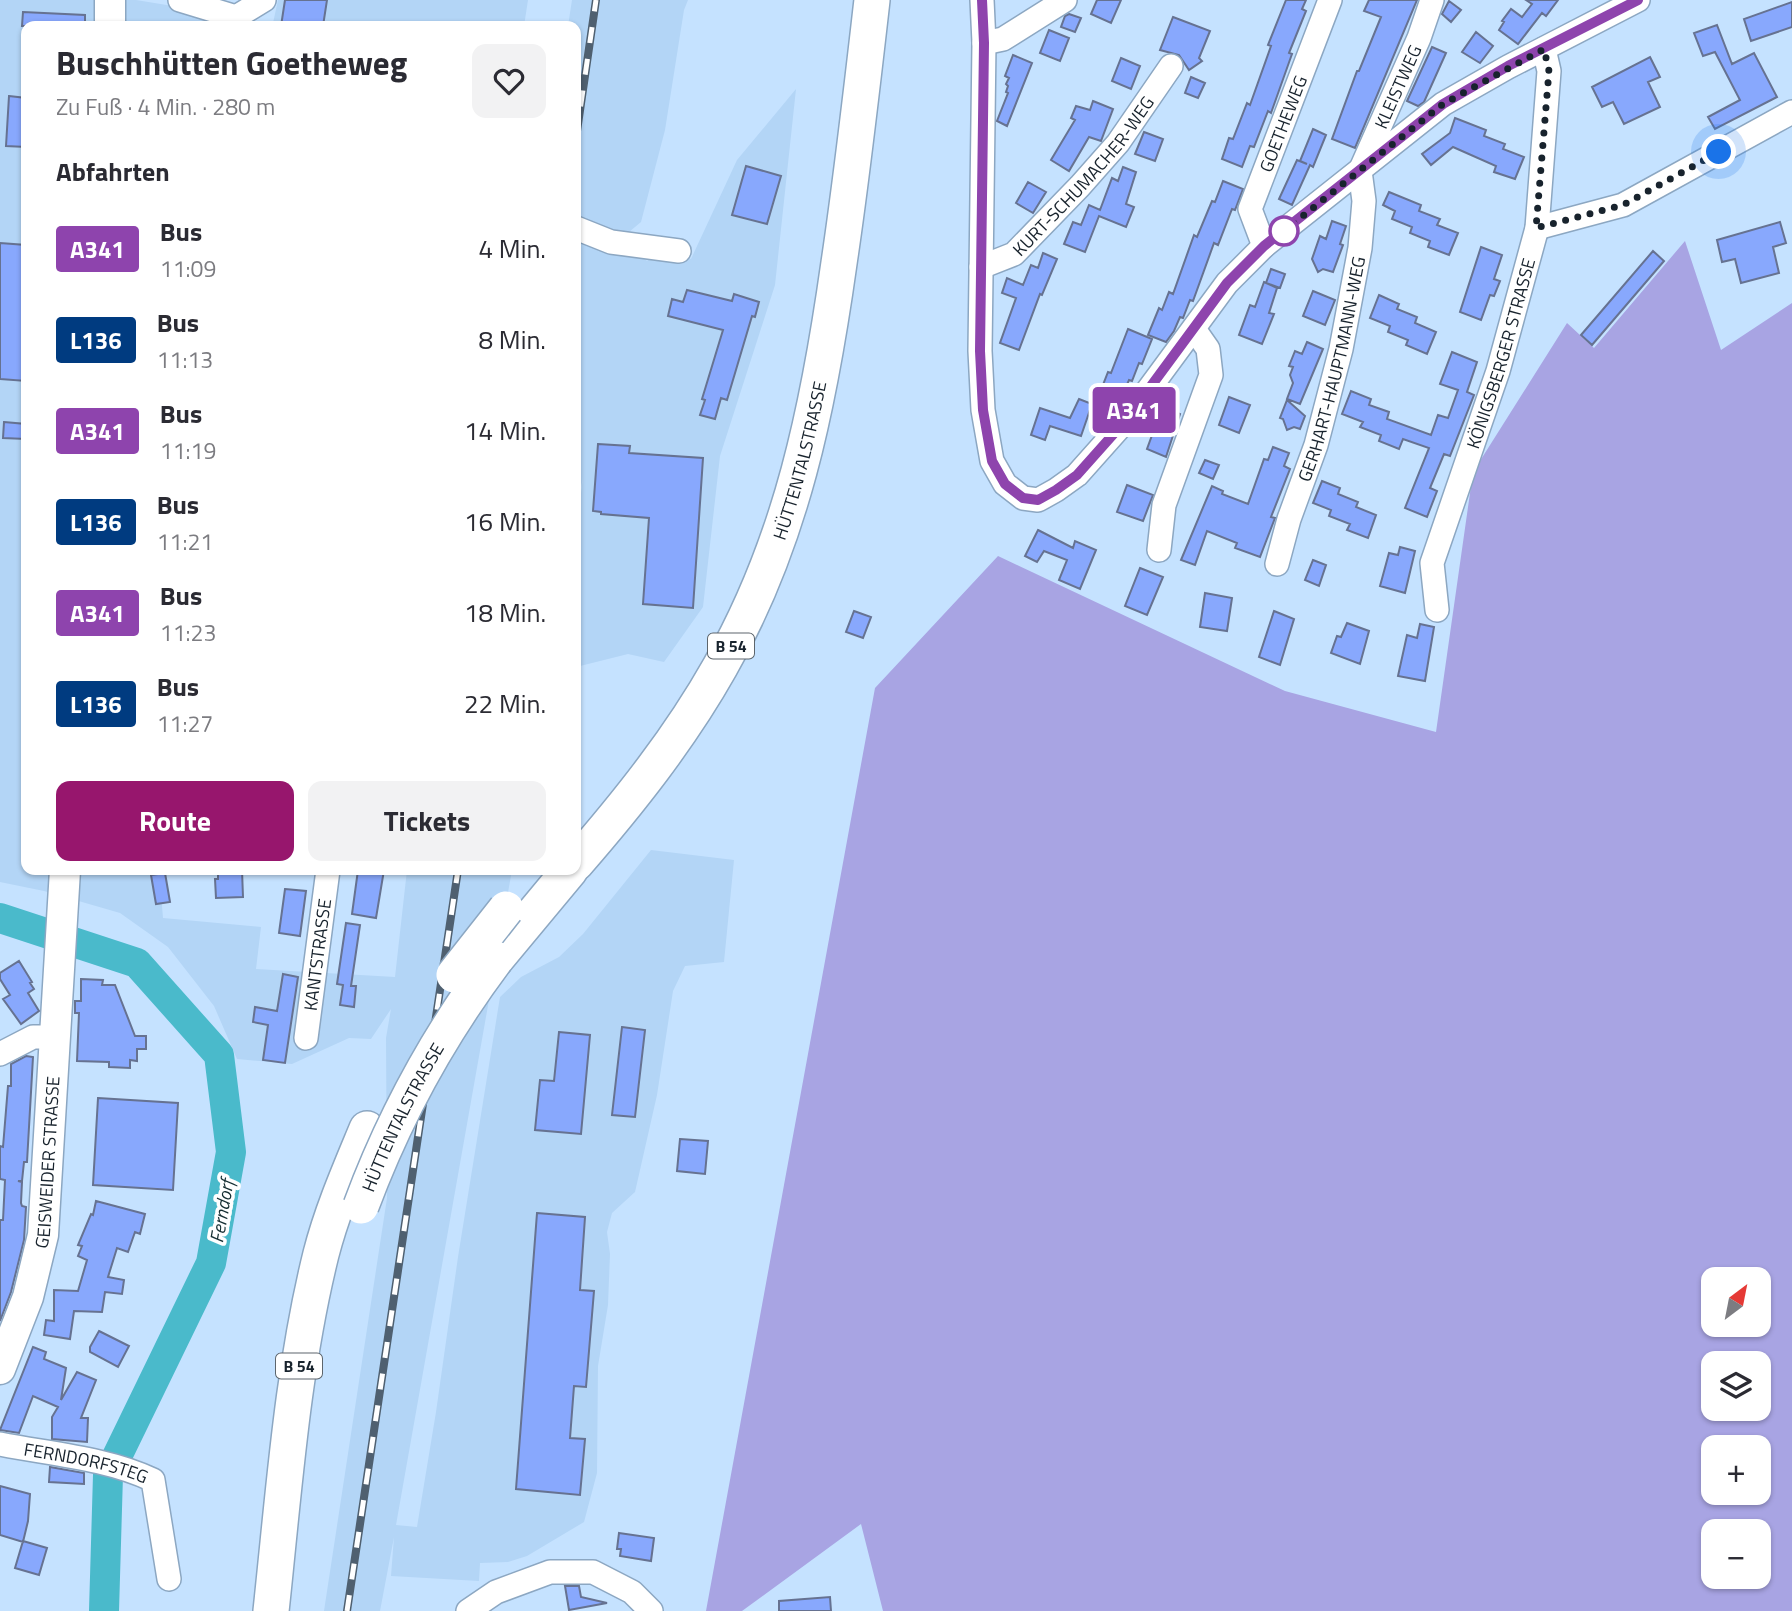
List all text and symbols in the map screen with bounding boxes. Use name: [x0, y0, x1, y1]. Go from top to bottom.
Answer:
text: Buschhütten Goetheweg: [56, 38, 407, 88]
street label: KLEISTWEG: [1367, 40, 1428, 133]
button: heart: [472, 44, 546, 118]
street label: GOETHEWEG: [1252, 71, 1313, 176]
text: Zu Fuß · 4 Min. · 280 m: [56, 89, 275, 124]
street label: KURT-SCHUMACHER-WEG: [1006, 90, 1160, 262]
your location: [1701, 134, 1736, 169]
text: Abfahrten: [56, 152, 170, 191]
text: Bus: [160, 212, 202, 251]
unlabelled marker: [1269, 216, 1299, 246]
text: 4 Min.: [479, 229, 546, 268]
text: A341: [70, 231, 125, 267]
text: 11:09: [160, 251, 216, 286]
street label: GERHART-HAUPTMANN-WEG: [1290, 254, 1372, 485]
street label: KÖNIGSBERGER STRASSE: [1459, 255, 1542, 452]
text: Bus: [157, 303, 199, 342]
text: 8 Min.: [479, 320, 546, 359]
text: L136: [70, 322, 122, 358]
text: 11:13: [157, 342, 213, 377]
street label: HÜTTENTALSTRASSE: [765, 379, 833, 543]
line badge: A341: [1085, 387, 1183, 433]
text: A341: [1107, 392, 1161, 428]
text: Bus: [160, 394, 202, 433]
text: 14 Min.: [464, 411, 546, 450]
text: A341: [70, 413, 125, 449]
text: 11:19: [160, 433, 216, 468]
text: Bus: [157, 485, 199, 524]
text: 16 Min.: [464, 502, 546, 541]
text: L136: [70, 504, 122, 540]
text: 11:21: [157, 524, 213, 559]
text: Bus: [160, 576, 202, 615]
text: 18 Min.: [464, 593, 546, 632]
text: A341: [70, 595, 125, 631]
text: 11:23: [160, 615, 216, 650]
road number: B 54: [708, 634, 754, 659]
text: Bus: [157, 667, 199, 706]
text: 22 Min.: [464, 684, 546, 723]
text: L136: [70, 686, 122, 722]
text: 11:27: [157, 706, 213, 741]
button: Route: [56, 781, 294, 861]
button: Tickets: [308, 781, 546, 861]
street label: KANTSTRASSE: [296, 897, 338, 1012]
street label: HÜTTENTALSTRASSE: [354, 1037, 450, 1196]
street label: GEISWEIDER STRASSE: [27, 1075, 66, 1251]
water label: Ferndorf: [201, 1174, 241, 1245]
north arrow: [1701, 1267, 1771, 1337]
map controls: [1701, 1267, 1771, 1589]
button: layers: [1701, 1351, 1771, 1421]
road number: B 54: [276, 1354, 322, 1378]
street label: FERNDORFSTEG: [22, 1435, 152, 1490]
button: +: [1701, 1435, 1771, 1505]
button: −: [1701, 1519, 1771, 1589]

